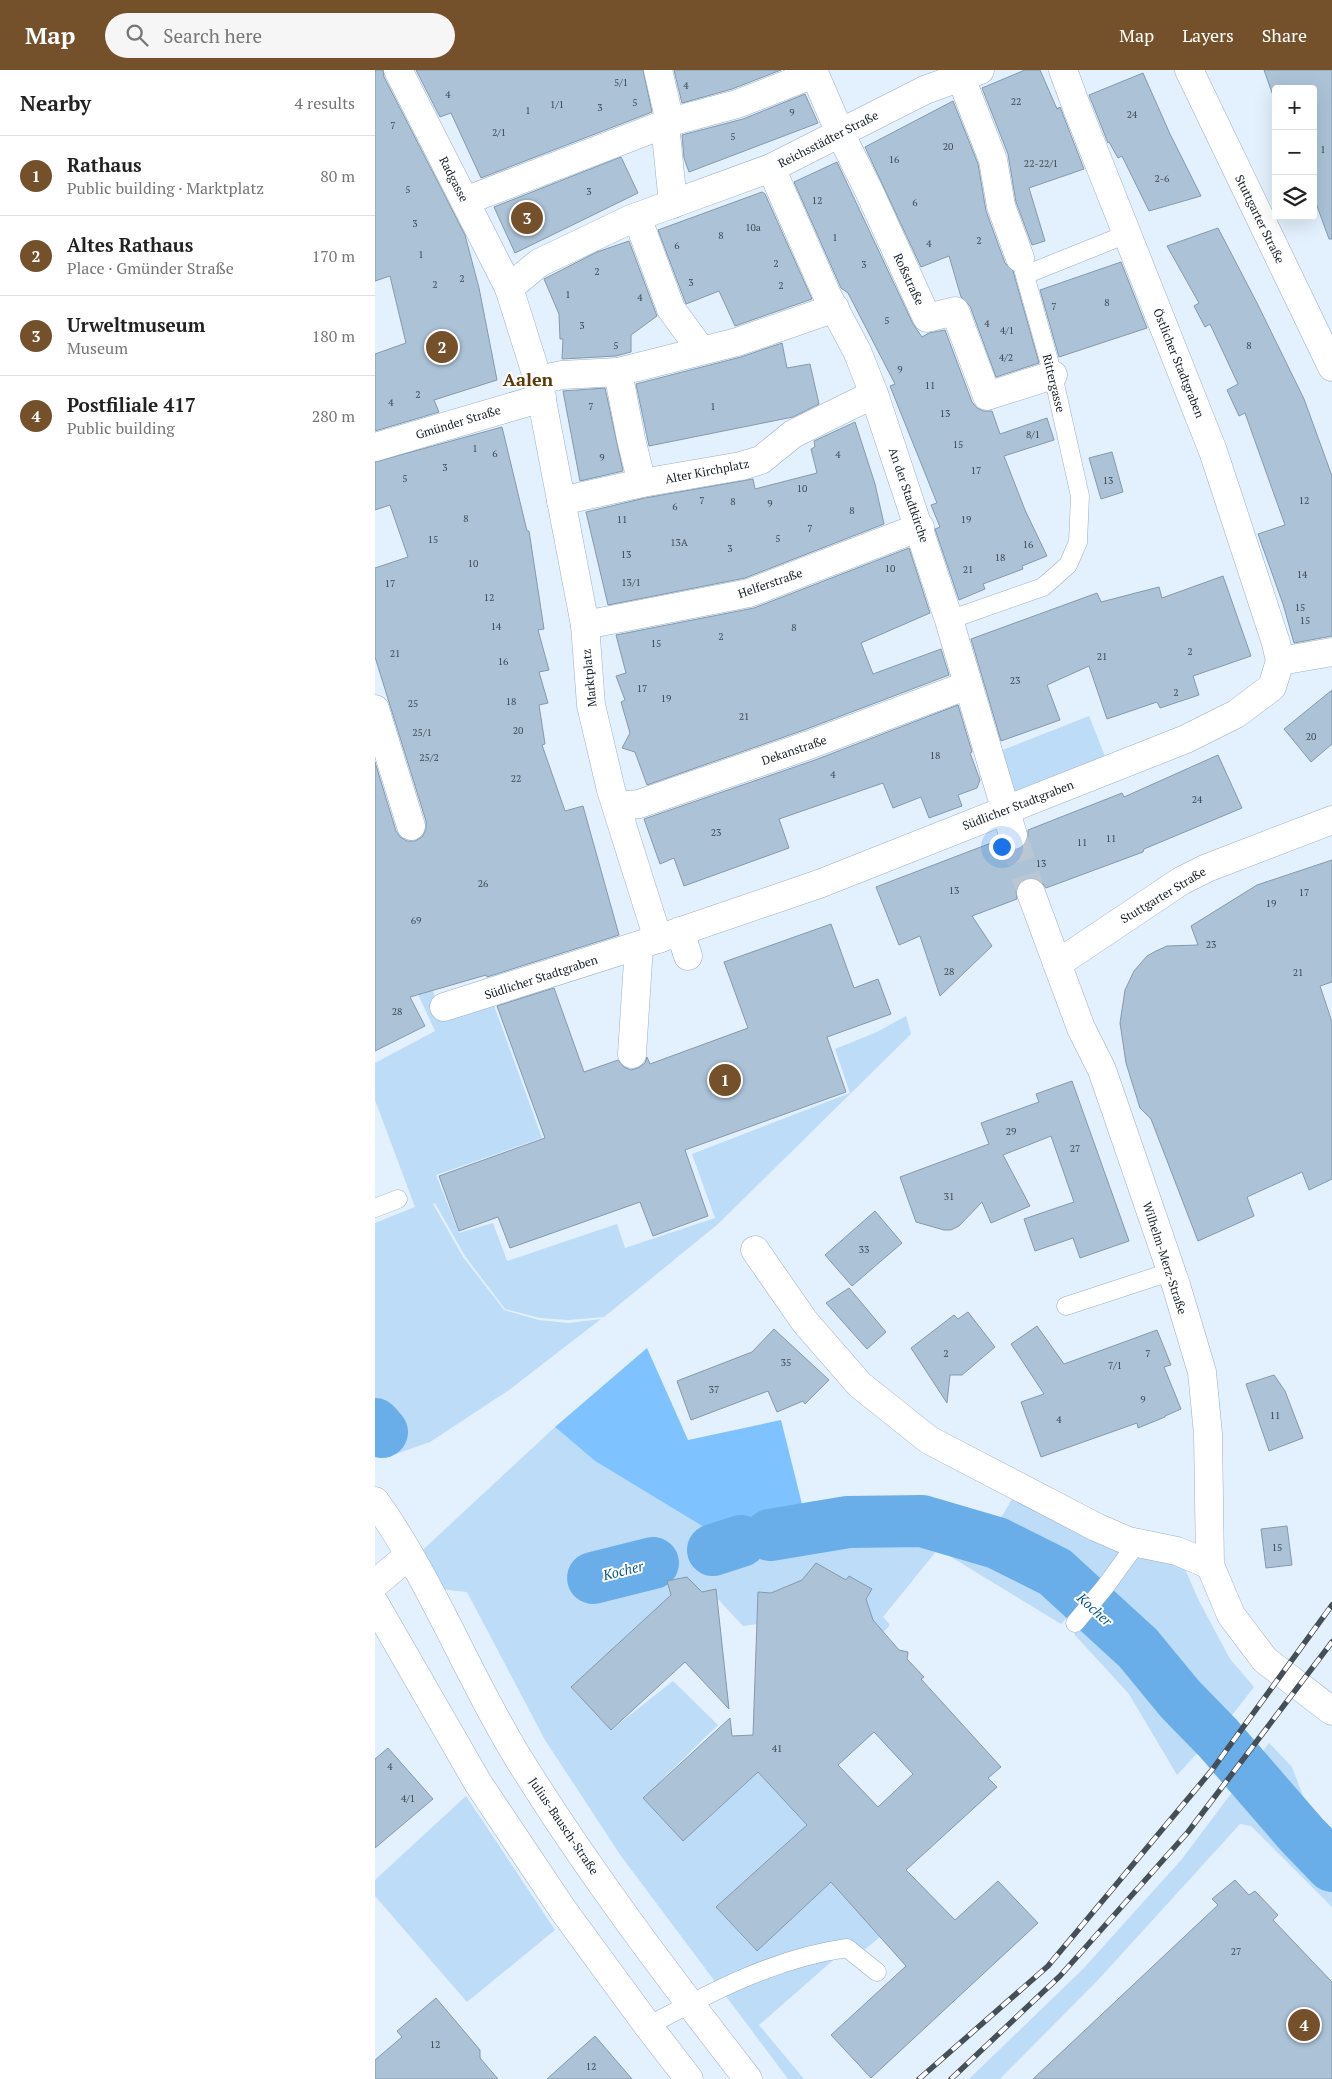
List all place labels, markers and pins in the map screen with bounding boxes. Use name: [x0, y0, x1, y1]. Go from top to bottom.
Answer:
pin: 3: [511, 199, 543, 237]
pin: 2: [426, 328, 458, 366]
pin: 1: [709, 1061, 741, 1099]
pin: 4: [1288, 2006, 1320, 2044]

